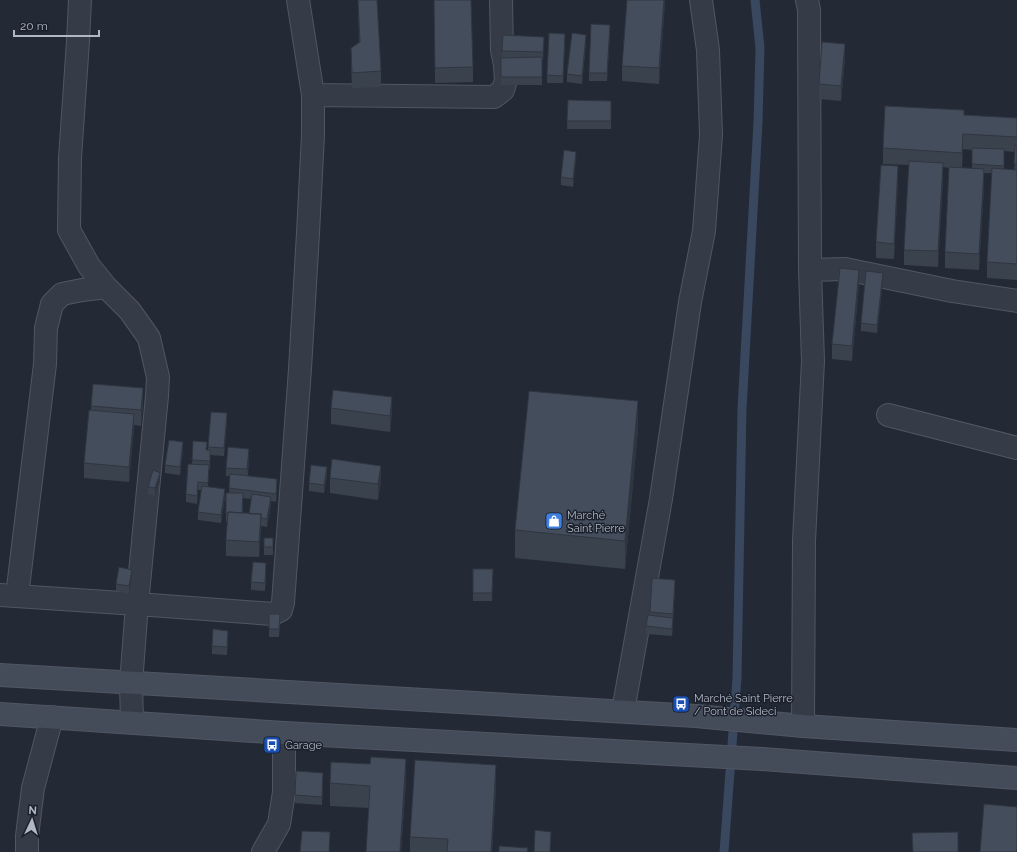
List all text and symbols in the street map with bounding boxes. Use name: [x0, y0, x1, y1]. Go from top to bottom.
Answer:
scale bar: [14, 12, 99, 38]
text: 20 m: [20, 19, 48, 33]
place label: Marché Saint Pierre: [567, 509, 625, 535]
shop icon: Marché Saint Pierre: [544, 511, 564, 531]
place label: Marché Saint Pierre / Pont de Sideci: [694, 692, 793, 718]
bus stop icon: Marché Saint Pierre / Pont de Sideci: [671, 694, 691, 714]
bus stop icon: Garage: [262, 735, 282, 755]
place label: Garage: [285, 739, 323, 752]
north arrow: [12, 800, 52, 840]
text: N: [28, 804, 37, 817]

